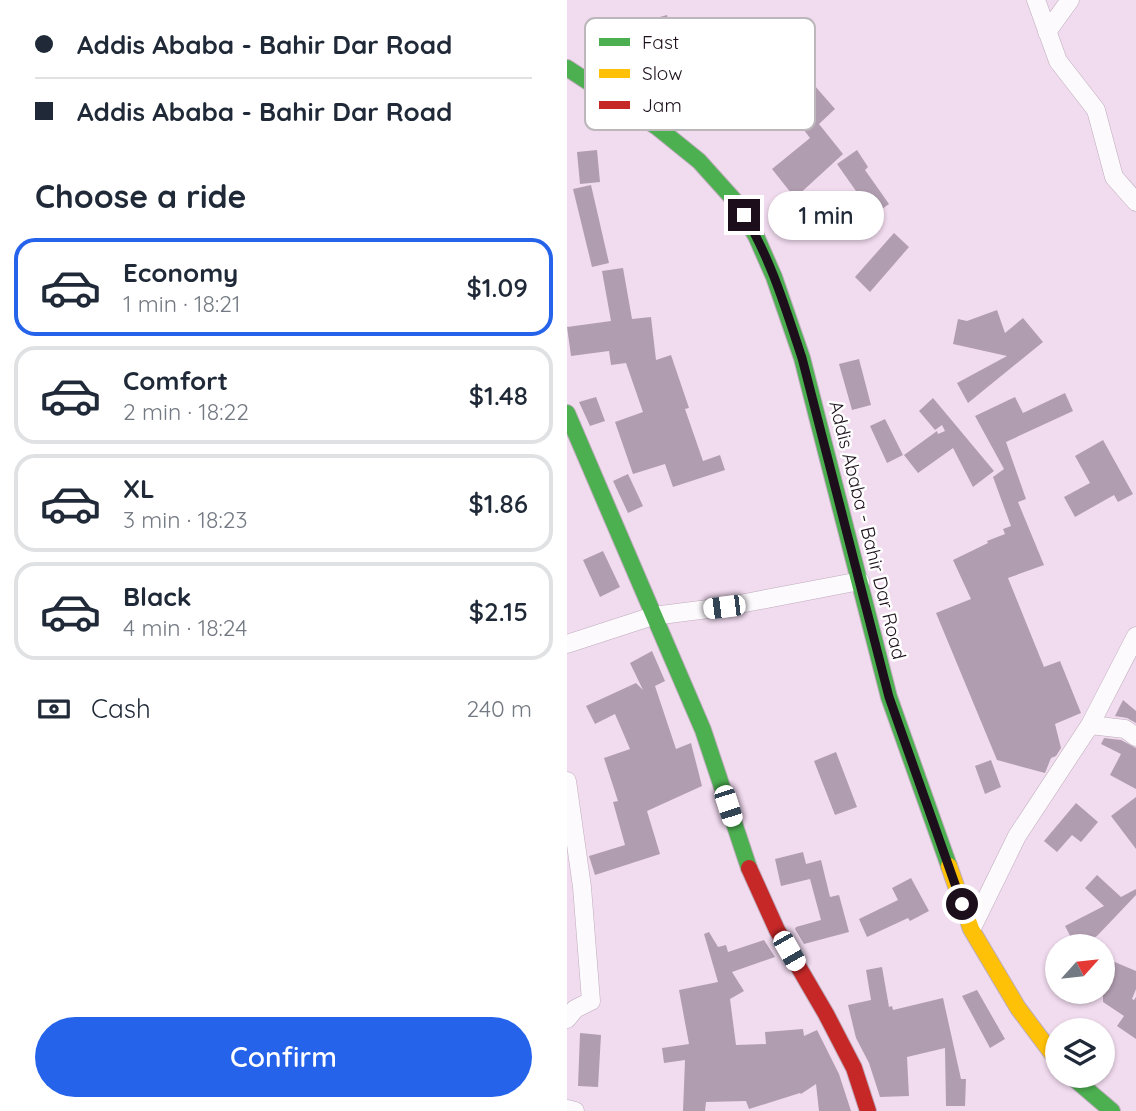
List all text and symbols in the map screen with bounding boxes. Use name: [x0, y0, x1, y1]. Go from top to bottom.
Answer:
legend: [585, 18, 815, 130]
text: Addis Ababa - Bahir Dar Road: [77, 28, 452, 61]
text: Fast: [642, 30, 679, 54]
text: Slow: [642, 61, 683, 85]
text: Jam: [642, 93, 682, 117]
text: Addis Ababa - Bahir Dar Road: [77, 95, 452, 128]
text: Choose a ride: [35, 176, 247, 216]
callout: 1 min: [769, 190, 884, 240]
route end: [728, 199, 760, 231]
text: 1 min: [798, 201, 854, 230]
icon: car: [39, 256, 102, 319]
text: Economy: [123, 256, 238, 289]
text: $1.09: [466, 271, 528, 304]
text: 1 min · 18:21: [123, 289, 241, 318]
icon: car: [39, 364, 102, 427]
text: Comfort: [123, 364, 228, 397]
text: $1.48: [469, 379, 528, 412]
text: 2 min · 18:22: [123, 397, 249, 426]
street label: Addis Ababa - Bahir Dar Road: [824, 398, 912, 662]
icon: car: [39, 472, 102, 535]
text: XL: [123, 472, 155, 505]
text: $1.86: [469, 487, 528, 520]
text: 3 min · 18:23: [123, 505, 248, 534]
icon: car: [39, 580, 102, 643]
text: Black: [123, 580, 192, 613]
car: [702, 594, 747, 620]
text: $2.15: [469, 595, 528, 628]
text: 4 min · 18:24: [123, 613, 247, 642]
icon: cash: [35, 690, 73, 728]
text: Cash: [91, 692, 151, 725]
text: 240 m: [467, 694, 532, 723]
car: [712, 783, 745, 829]
route start: [946, 888, 978, 920]
car: [770, 928, 809, 974]
north arrow: [1045, 934, 1115, 1004]
map controls: [1045, 934, 1115, 1088]
button: Confirm: [35, 1017, 532, 1097]
button: layers: [1045, 1018, 1115, 1088]

